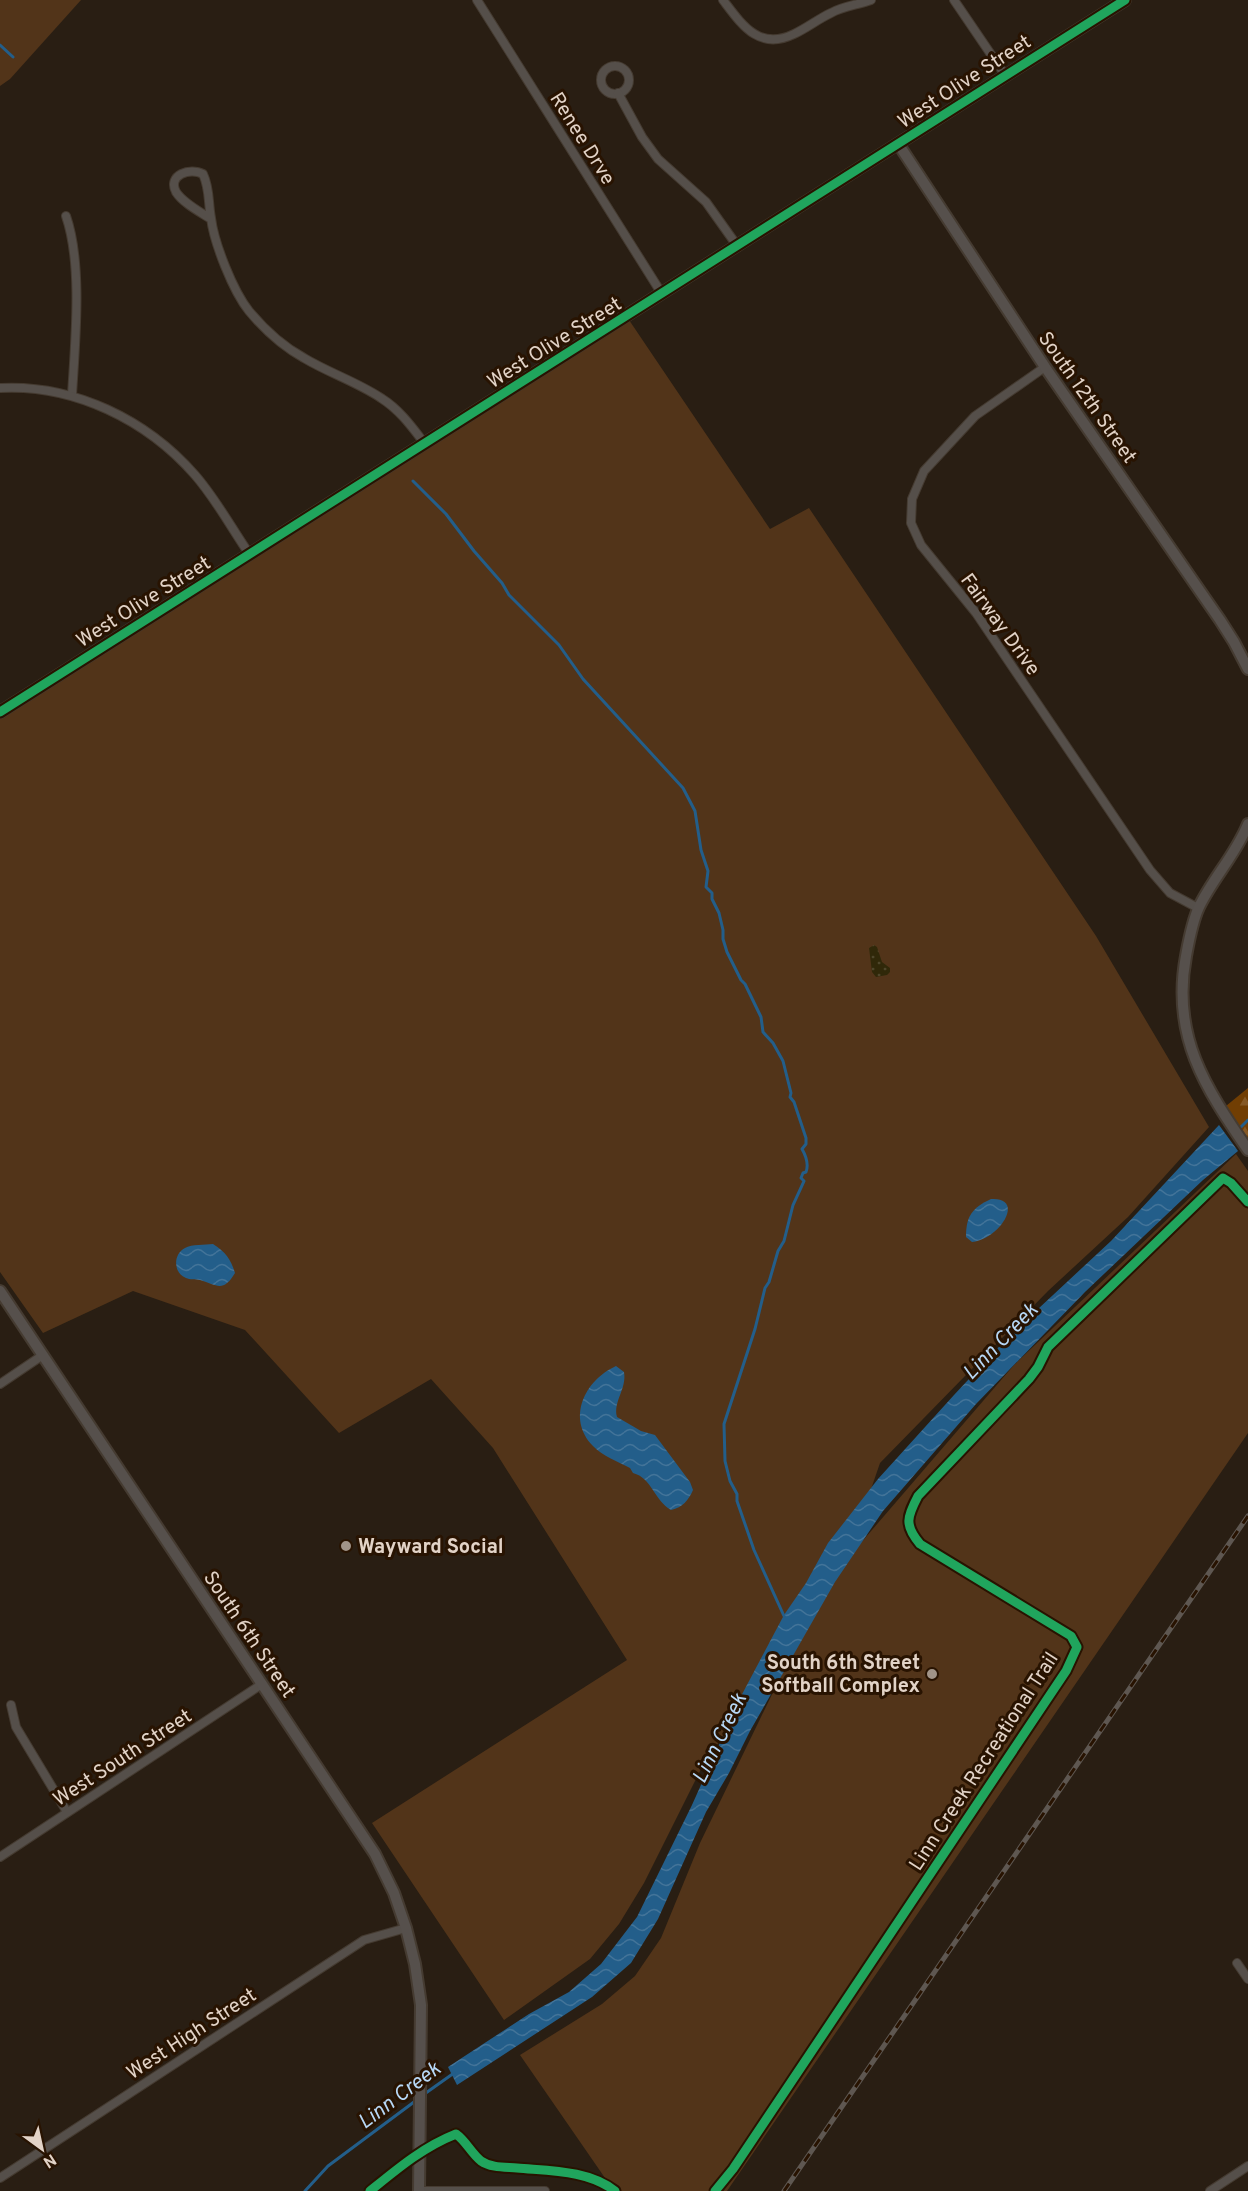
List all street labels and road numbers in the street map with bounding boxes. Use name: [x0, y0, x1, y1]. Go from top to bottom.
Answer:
street label: West Olive Street: [893, 30, 1037, 136]
street label: Renee Drve: [543, 88, 620, 190]
street label: West Olive Street: [483, 292, 627, 396]
street label: South 12th Street: [1031, 327, 1141, 469]
street label: West Olive Street: [72, 551, 216, 655]
street label: Fairway Drive: [954, 569, 1045, 681]
street label: South 6th Street: [196, 1567, 300, 1703]
street label: Linn Creek Recreational Trail: [904, 1648, 1065, 1876]
street label: West South Street: [49, 1704, 198, 1813]
street label: West High Street: [122, 1983, 262, 2086]

